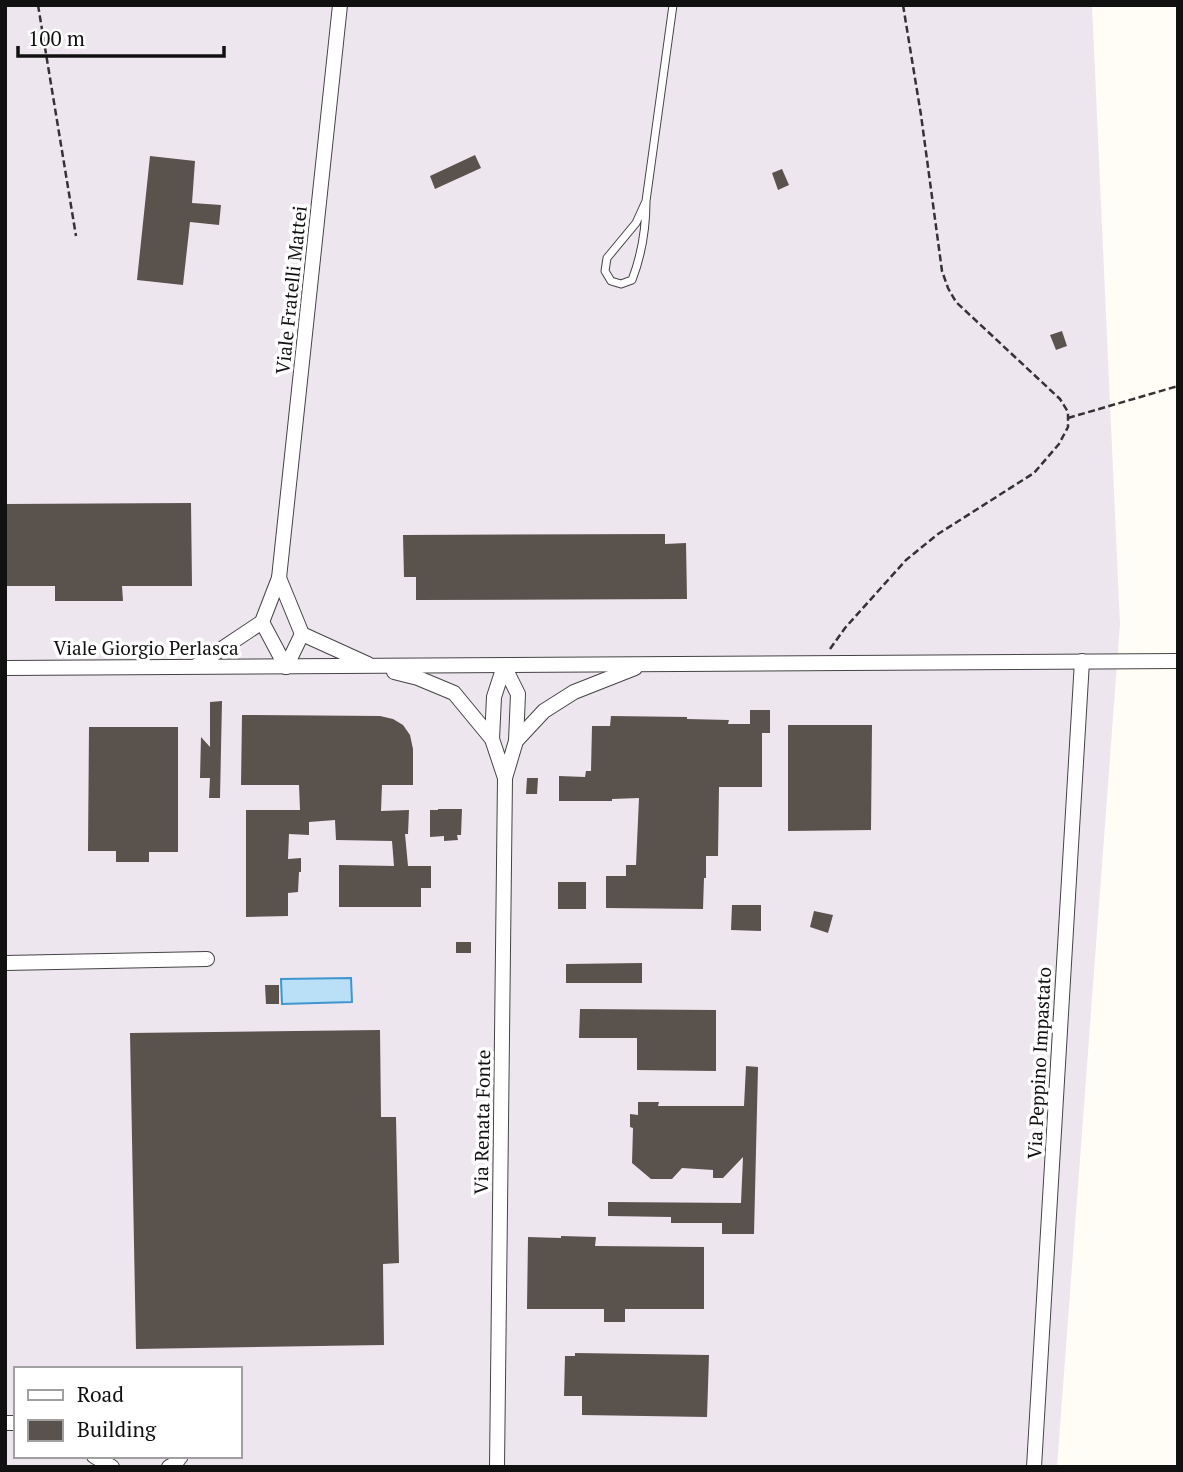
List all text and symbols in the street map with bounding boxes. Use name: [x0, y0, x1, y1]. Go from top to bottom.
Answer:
scale bar: [18, 14, 224, 58]
text: 100 m: [28, 24, 85, 52]
street label: Viale Fratelli Mattei: [269, 204, 312, 375]
street label: Viale Giorgio Perlasca: [53, 635, 239, 660]
street label: Via Peppino Impastato: [1021, 966, 1056, 1160]
street label: Via Renata Fonte: [468, 1049, 495, 1195]
legend: [14, 1367, 242, 1458]
text: Road: [77, 1380, 124, 1408]
text: Building: [77, 1415, 157, 1443]

